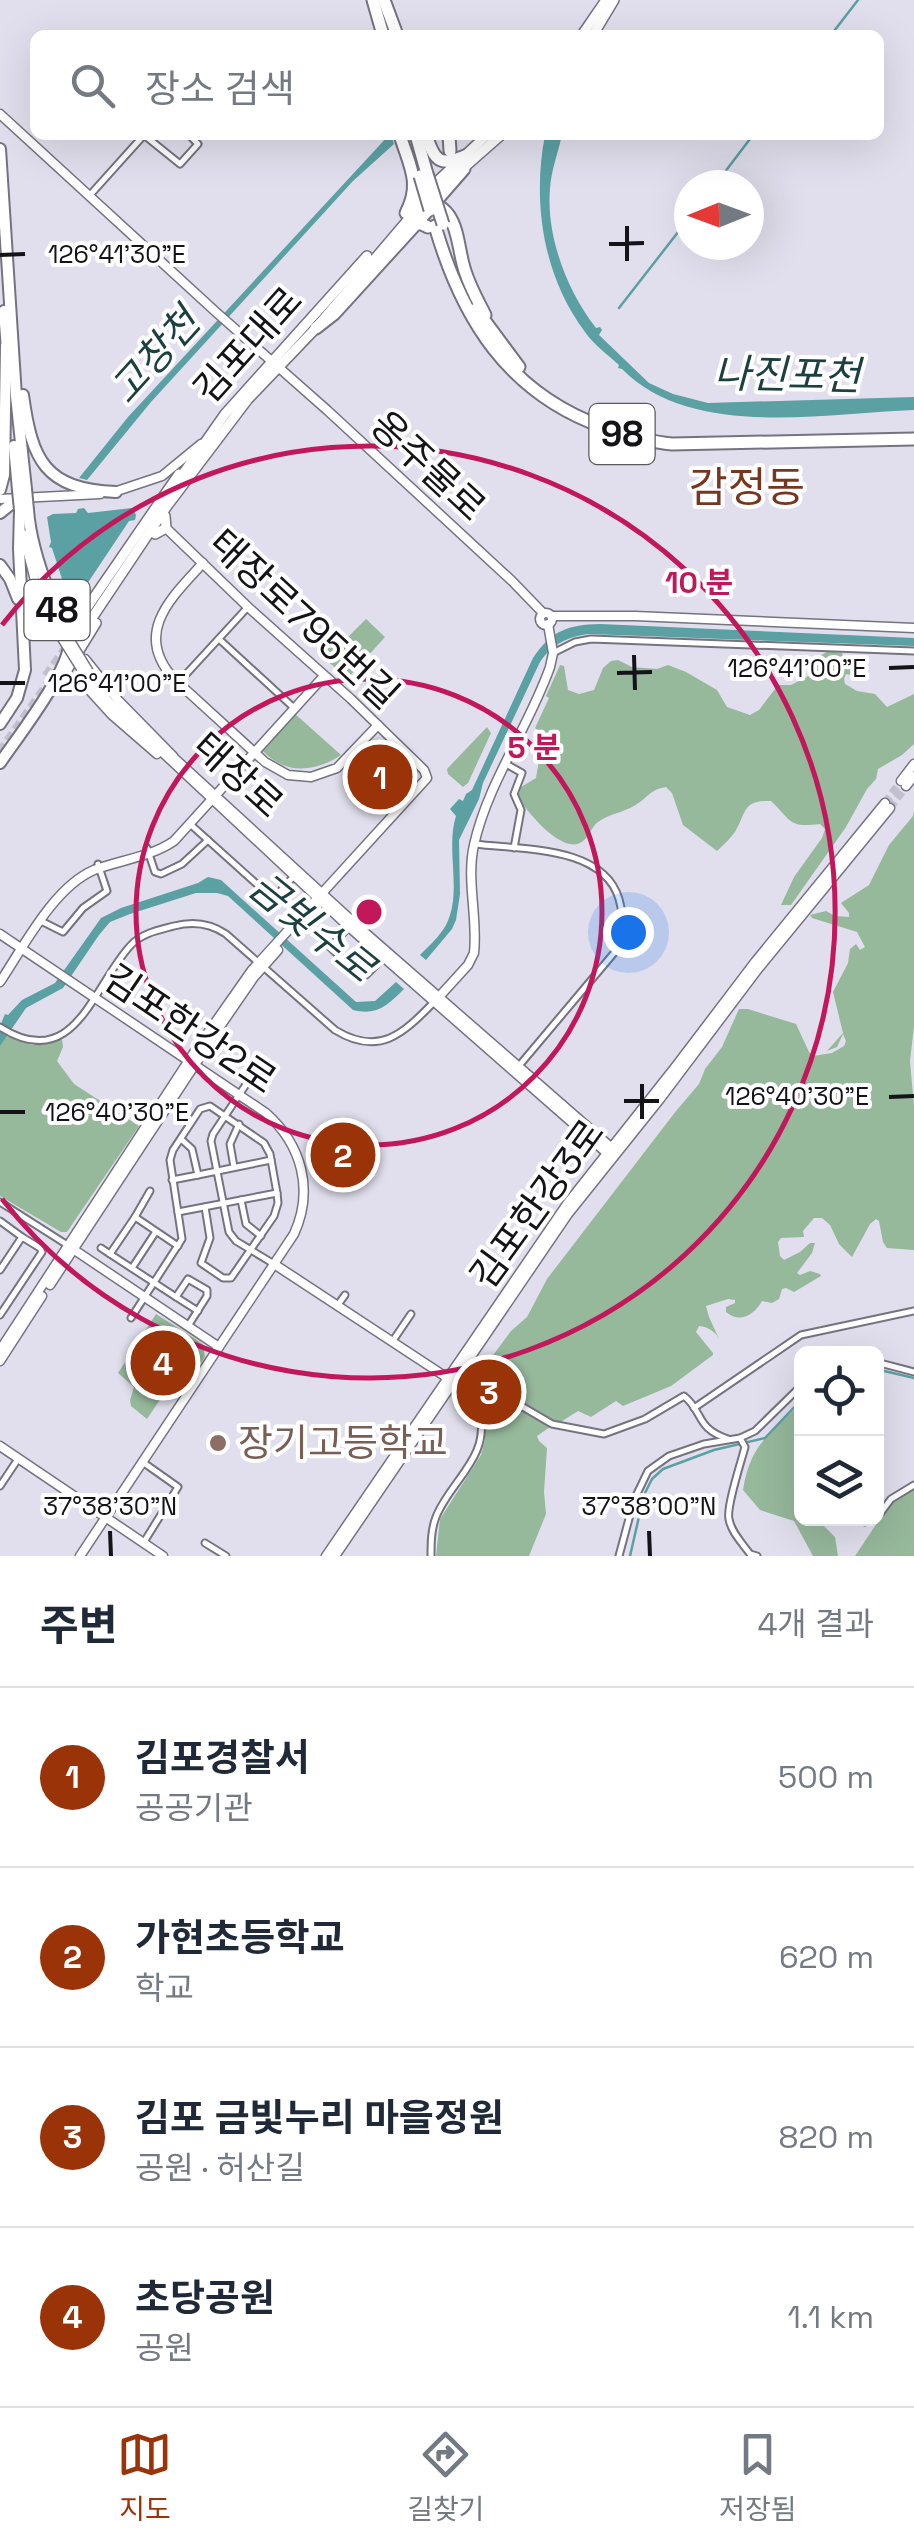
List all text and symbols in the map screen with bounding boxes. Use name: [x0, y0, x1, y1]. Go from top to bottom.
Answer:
search box: [30, 30, 884, 140]
icon: search: [65, 58, 120, 113]
text: 장소 검색: [145, 65, 295, 113]
north arrow: [674, 170, 764, 260]
text: 126°41'30"E: [48, 238, 186, 270]
street label: 김포대로: [183, 277, 313, 413]
water label: 고창천: [99, 295, 214, 414]
water label: 나진포천: [713, 348, 865, 402]
street label: 옹주물로: [360, 401, 496, 531]
road number: 98: [590, 404, 654, 464]
district label: 감정동: [689, 461, 805, 514]
street label: 태장로795번길: [199, 519, 409, 719]
text: 10 분: [665, 563, 733, 602]
road number: 48: [24, 580, 90, 640]
text: 126°41'00"E: [728, 652, 866, 684]
text: 126°41'00"E: [48, 667, 186, 699]
street label: 태장로: [183, 722, 293, 828]
text: 5 분: [507, 728, 561, 767]
pin: 1: [348, 740, 412, 814]
water label: 금빛수로: [239, 861, 387, 995]
centre of rings: [351, 894, 387, 930]
your location: [603, 907, 654, 958]
street label: 김포한강2로: [95, 954, 285, 1104]
text: 126°40'30"E: [725, 1080, 869, 1112]
text: 126°40'30"E: [45, 1096, 189, 1128]
street label: 김포한강3로: [459, 1110, 615, 1298]
pin: 2: [310, 1118, 376, 1192]
pin: 4: [130, 1326, 196, 1400]
map controls: [794, 1346, 884, 1526]
button: locate: [794, 1346, 884, 1436]
pin: 3: [456, 1354, 522, 1430]
place label: 장기고등학교: [238, 1419, 448, 1467]
marker: 장기고등학교: [207, 1432, 229, 1454]
button: layers: [794, 1436, 884, 1526]
text: 37°38'30"N: [43, 1490, 177, 1522]
text: 37°38'00"N: [582, 1490, 716, 1522]
text: 주변: [40, 1599, 117, 1652]
text: 4개 결과: [757, 1604, 874, 1644]
text: 김포경찰서: [135, 1734, 310, 1782]
text: 1: [65, 1757, 80, 1797]
text: 500 m: [778, 1757, 874, 1797]
text: 공공기관: [135, 1788, 253, 1828]
text: 가현초등학교: [135, 1914, 345, 1962]
text: 2: [63, 1937, 82, 1977]
text: 620 m: [779, 1937, 874, 1977]
text: 학교: [135, 1968, 194, 2008]
text: 김포 금빛누리 마을정원: [135, 2094, 504, 2142]
text: 3: [63, 2117, 82, 2157]
text: 820 m: [779, 2117, 874, 2157]
text: 공원 · 허산길: [135, 2148, 305, 2188]
text: 초당공원: [135, 2274, 275, 2322]
text: 4: [62, 2297, 83, 2337]
text: 1.1 km: [787, 2297, 874, 2337]
text: 공원: [135, 2328, 194, 2368]
tab: 지도: [117, 2427, 172, 2527]
tab: 길찾기: [407, 2427, 485, 2527]
tab: 저장됨: [719, 2427, 797, 2527]

